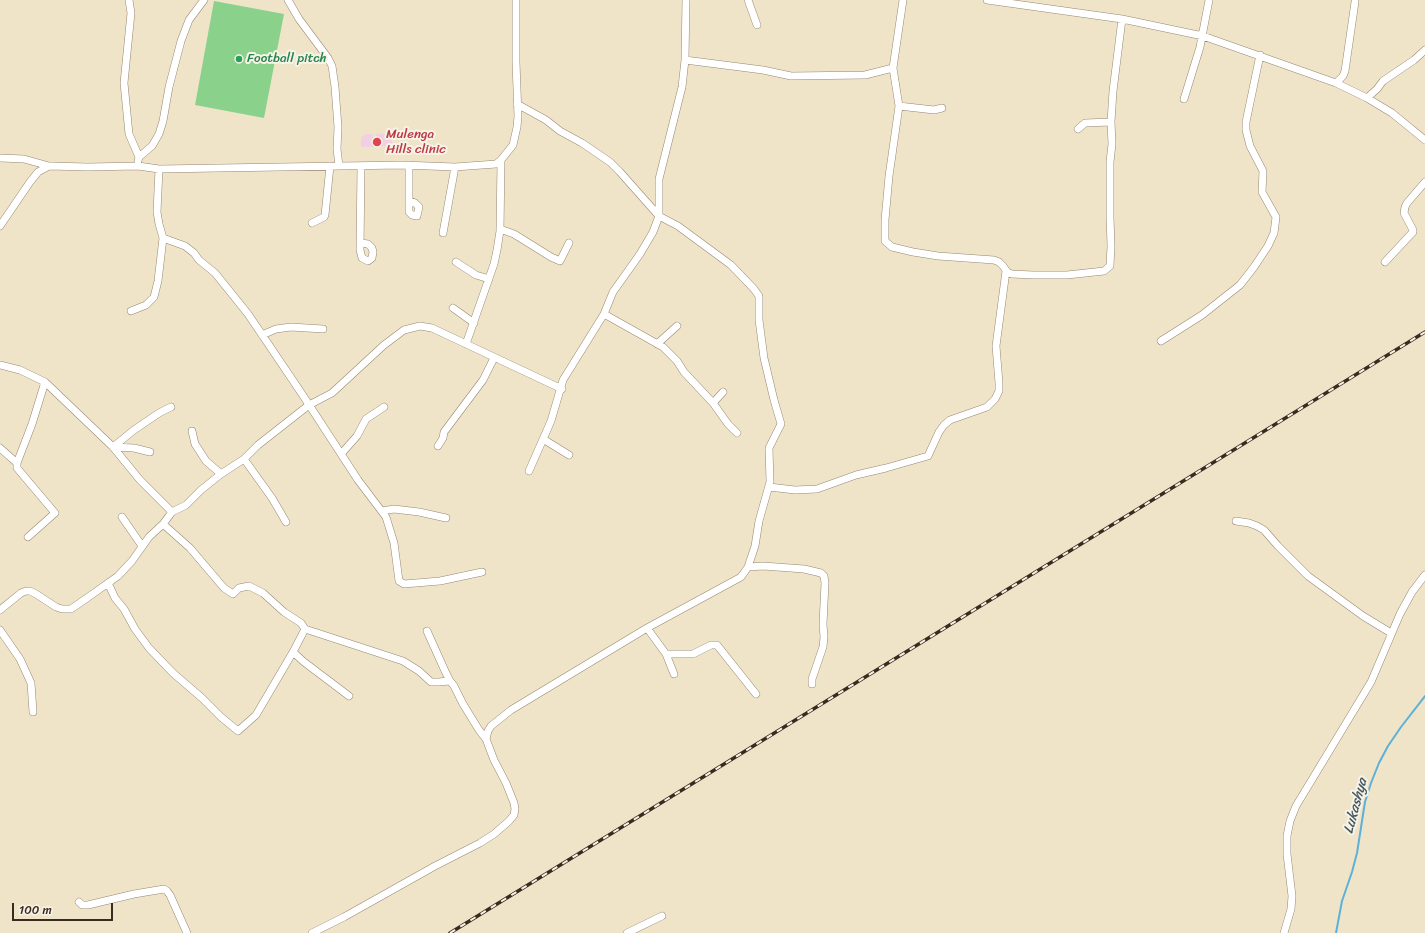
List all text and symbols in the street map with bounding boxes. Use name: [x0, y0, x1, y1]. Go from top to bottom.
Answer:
place label: Football pitch: [247, 51, 327, 67]
marker: Football pitch: [234, 54, 244, 64]
place label: Mulenga Hills clinic: [386, 127, 446, 158]
marker: Mulenga Hills clinic: [371, 136, 383, 148]
water label: Lukashya: [1341, 777, 1371, 835]
scale bar: [14, 895, 115, 921]
text: 100 m: [19, 899, 52, 921]

